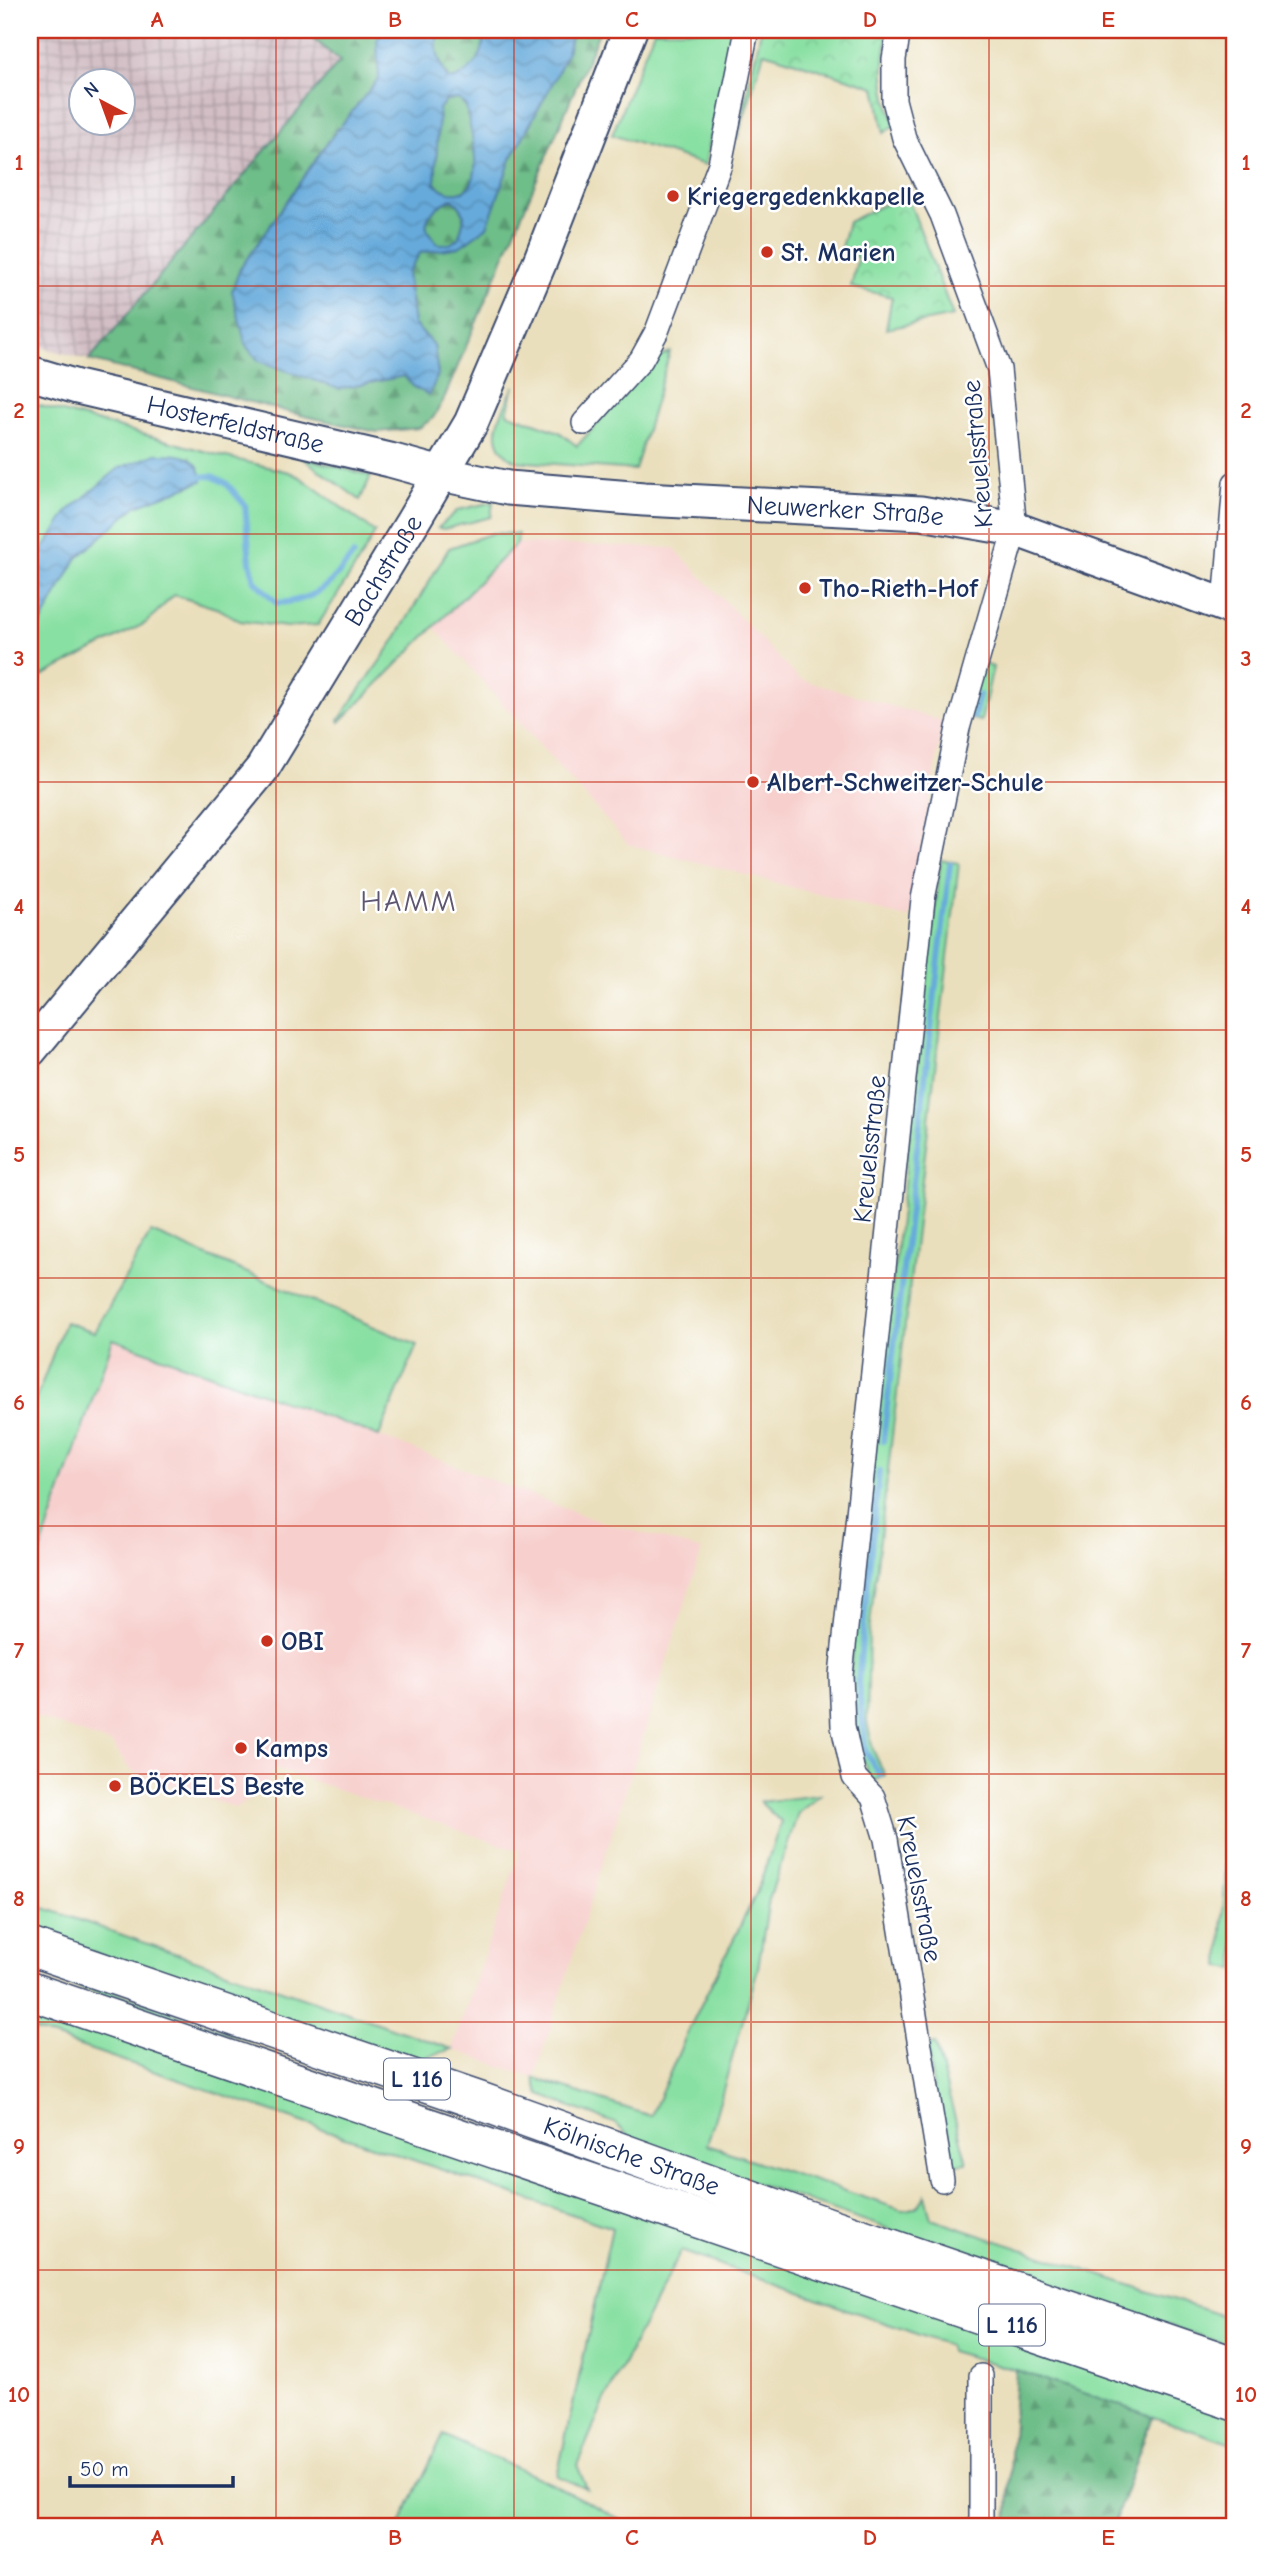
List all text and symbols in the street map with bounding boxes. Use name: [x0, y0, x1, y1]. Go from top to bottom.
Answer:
text: A: [151, 6, 164, 33]
text: B: [388, 6, 402, 33]
text: C: [625, 6, 639, 33]
text: D: [863, 6, 877, 33]
text: E: [1101, 6, 1115, 33]
north arrow: [66, 66, 136, 136]
text: N: [80, 78, 103, 102]
text: 1: [14, 149, 24, 176]
text: 1: [1241, 149, 1251, 176]
place label: Kriegergedenkkapelle: [687, 182, 925, 212]
marker: Kriegergedenkkapelle: [665, 188, 681, 204]
place label: St. Marien: [781, 238, 896, 268]
marker: St. Marien: [759, 244, 775, 260]
street label: Kreuelsstraße: [957, 379, 999, 529]
street label: Hosterfeldstraße: [144, 390, 327, 460]
text: 2: [13, 397, 25, 424]
text: 2: [1240, 397, 1252, 424]
street label: Neuwerker Straße: [746, 490, 946, 533]
street label: Bachstraße: [339, 510, 429, 632]
place label: Tho-Rieth-Hof: [819, 574, 979, 604]
marker: Tho-Rieth-Hof: [797, 580, 813, 596]
text: 3: [13, 645, 25, 672]
text: 3: [1240, 645, 1252, 672]
place label: Albert-Schweitzer-Schule: [767, 768, 1044, 798]
marker: Albert-Schweitzer-Schule: [745, 774, 761, 790]
district label: HAMM: [360, 884, 458, 919]
text: 4: [14, 893, 25, 920]
text: 4: [1241, 893, 1252, 920]
street label: Kreuelsstraße: [847, 1074, 893, 1224]
text: 5: [13, 1141, 25, 1168]
text: 5: [1240, 1141, 1252, 1168]
text: 6: [13, 1389, 25, 1416]
text: 6: [1240, 1389, 1252, 1416]
place label: OBI: [281, 1627, 324, 1657]
marker: OBI: [259, 1633, 275, 1649]
text: 7: [14, 1637, 25, 1664]
text: 7: [1241, 1637, 1252, 1664]
place label: Kamps: [255, 1734, 328, 1764]
marker: Kamps: [233, 1740, 249, 1756]
place label: BÖCKELS Beste: [129, 1772, 305, 1802]
marker: BÖCKELS Beste: [107, 1778, 123, 1794]
street label: Kreuelsstraße: [890, 1813, 948, 1965]
text: 8: [13, 1885, 25, 1912]
text: 8: [1240, 1885, 1252, 1912]
road number: L 116: [384, 2058, 450, 2100]
street label: Kölnische Straße: [539, 2111, 724, 2202]
text: 9: [13, 2133, 25, 2160]
text: 9: [1240, 2133, 1252, 2160]
road number: L 116: [979, 2304, 1045, 2346]
text: 10: [8, 2381, 30, 2408]
text: 10: [1235, 2381, 1257, 2408]
scale bar: [70, 2444, 233, 2488]
text: 50 m: [80, 2457, 129, 2481]
text: A: [151, 2524, 164, 2551]
text: B: [388, 2524, 402, 2551]
text: C: [625, 2524, 639, 2551]
text: D: [863, 2524, 877, 2551]
text: E: [1101, 2524, 1115, 2551]

